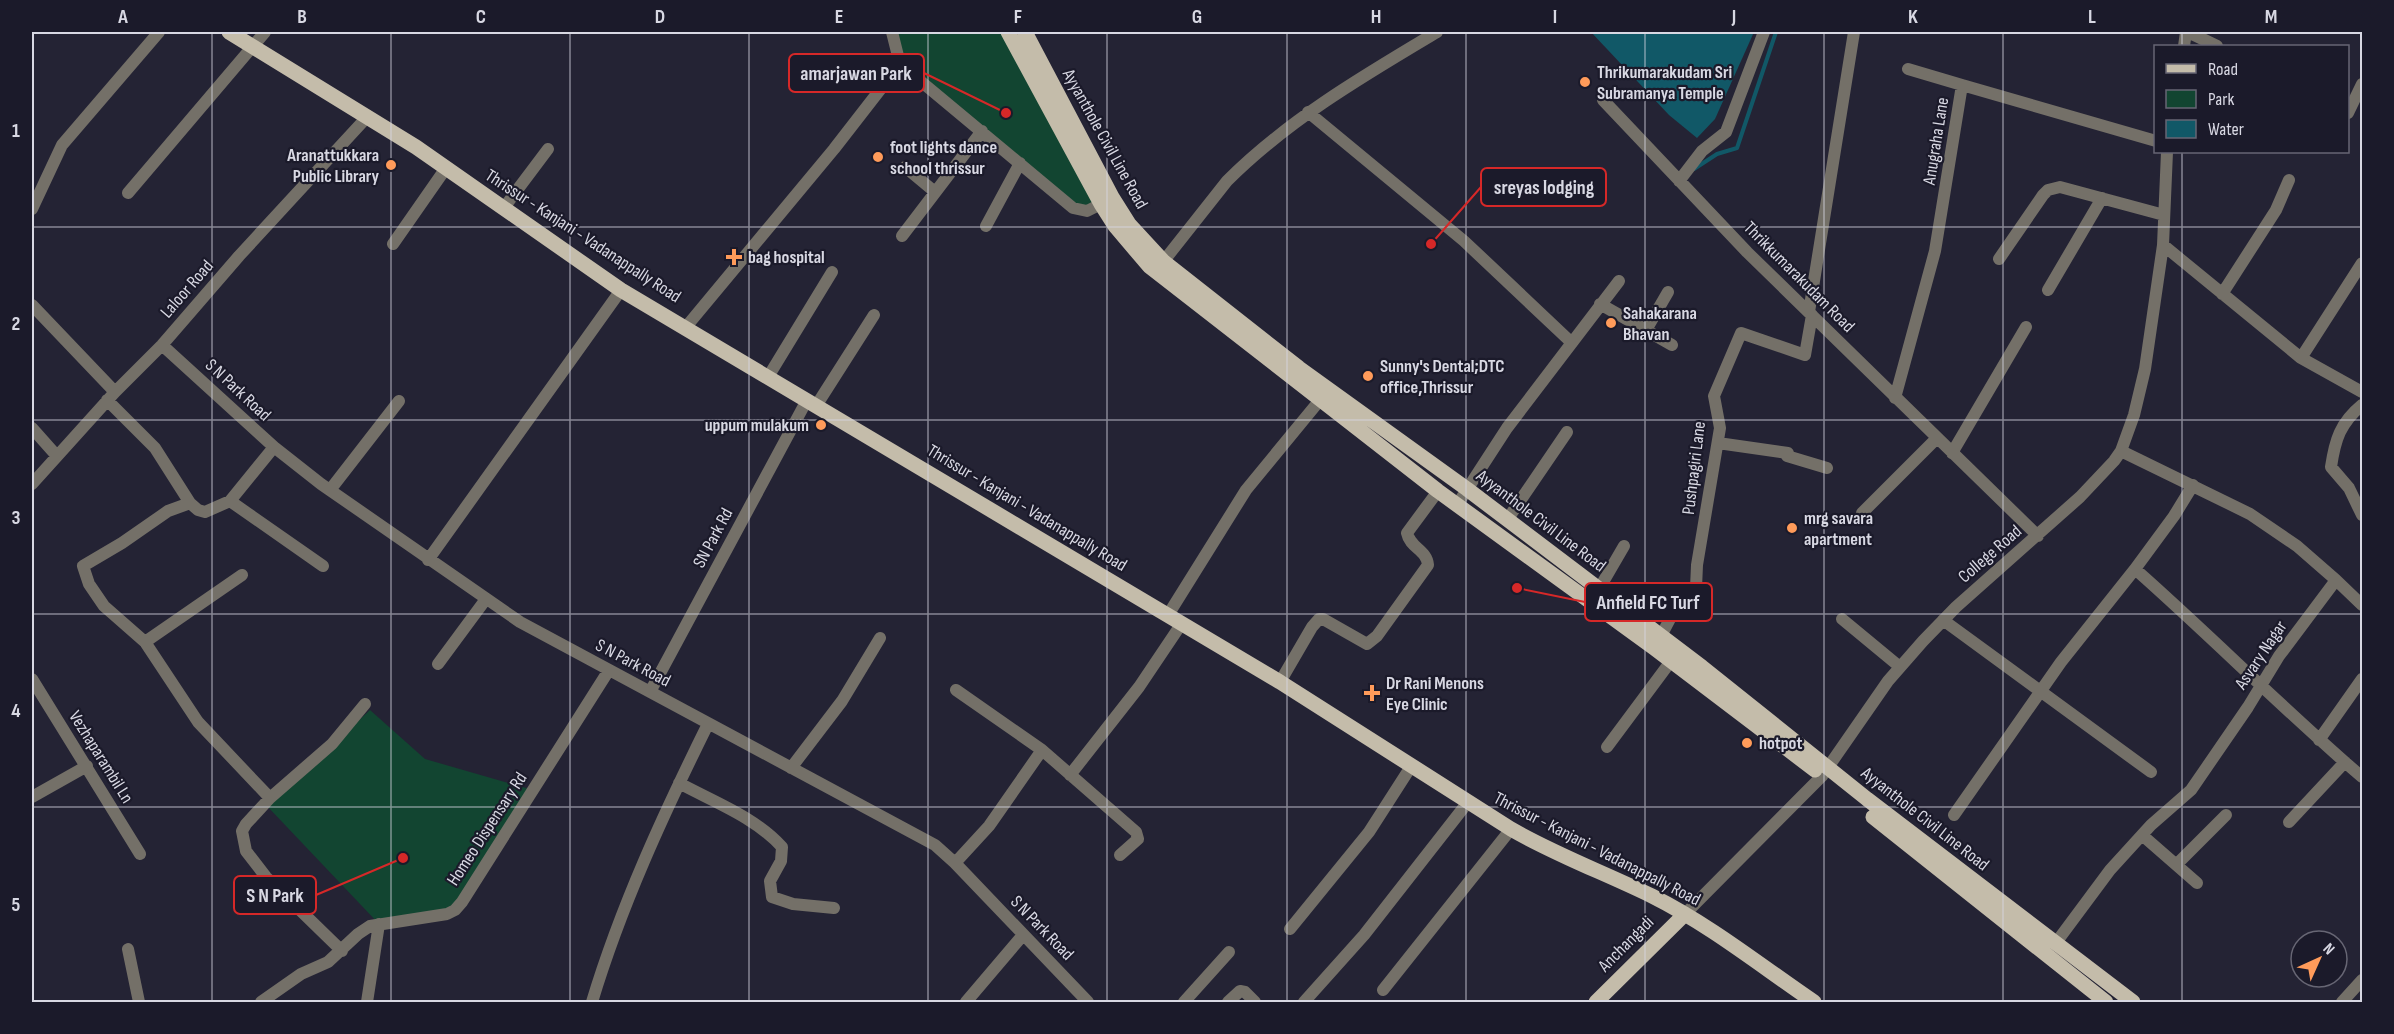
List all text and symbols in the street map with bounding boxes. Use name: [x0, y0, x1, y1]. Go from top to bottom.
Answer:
text: A: [117, 5, 128, 29]
text: B: [297, 5, 307, 29]
text: C: [476, 5, 486, 29]
text: D: [655, 5, 665, 29]
text: E: [835, 5, 843, 29]
text: F: [1014, 5, 1022, 29]
text: G: [1192, 5, 1202, 29]
text: H: [1371, 5, 1381, 29]
text: I: [1553, 5, 1557, 29]
text: J: [1731, 5, 1736, 29]
text: K: [1908, 5, 1918, 29]
text: L: [2088, 5, 2096, 29]
text: M: [2265, 5, 2277, 29]
legend: [2154, 45, 2349, 153]
callout: amarjawan Park: [789, 54, 924, 92]
text: Road: [2208, 59, 2238, 80]
text: amarjawan Park: [800, 62, 912, 86]
place label: Thrikumarakudam Sri Subramanya Temple: [1597, 62, 1732, 104]
street label: Ayyanthole Civil Line Road: [1057, 65, 1152, 212]
marker: Thrikumarakudam Sri Subramanya Temple: [1578, 75, 1592, 89]
text: Park: [2208, 89, 2234, 110]
street label: Anugraha Lane: [1919, 96, 1953, 187]
text: 1: [12, 119, 20, 143]
text: Water: [2208, 119, 2244, 140]
place label: foot lights dance school thrissur: [890, 137, 997, 179]
place label: Aranattukkara Public Library: [286, 145, 380, 187]
marker: foot lights dance school thrissur: [871, 150, 885, 164]
marker: Aranattukkara Public Library: [384, 158, 398, 172]
street label: Thrissur - Kanjani - Vadanappally Road: [481, 165, 685, 307]
callout: sreyas lodging: [1481, 168, 1606, 206]
text: sreyas lodging: [1494, 176, 1595, 200]
street label: Thrikkumarakudam Road: [1739, 217, 1859, 337]
place label: bag hospital: [748, 247, 825, 268]
marker: bag hospital: [725, 248, 743, 266]
street label: Laloor Road: [156, 256, 218, 322]
place label: Sahakarana Bhavan: [1623, 303, 1697, 345]
text: 2: [12, 312, 20, 336]
marker: Sahakarana Bhavan: [1604, 316, 1618, 330]
street label: S N Park Road: [201, 354, 275, 426]
place label: Sunny's Dental;DTC office,Thrissur: [1380, 356, 1505, 398]
marker: Sunny's Dental;DTC office,Thrissur: [1361, 369, 1375, 383]
place label: uppum mulakum: [705, 415, 809, 436]
marker: uppum mulakum: [814, 418, 828, 432]
street label: Pushpagiri Lane: [1678, 420, 1710, 516]
street label: Thrissur - Kanjani - Vadanappally Road: [923, 440, 1131, 576]
street label: Ayyanthole Civil Line Road: [1471, 465, 1610, 576]
street label: SN Park Rd: [689, 505, 737, 571]
text: 3: [12, 506, 21, 530]
place label: mrg savara apartment: [1804, 508, 1873, 550]
marker: mrg savara apartment: [1785, 521, 1799, 535]
street label: College Road: [1954, 521, 2026, 587]
callout: Anfield FC Turf: [1585, 583, 1712, 621]
text: Anfield FC Turf: [1595, 591, 1700, 615]
street label: Asvary Nagar: [2230, 617, 2292, 694]
street label: S N Park Road: [592, 635, 674, 691]
place label: Dr Rani Menons Eye Clinic: [1386, 673, 1484, 715]
marker: Dr Rani Menons Eye Clinic: [1363, 684, 1381, 702]
text: 4: [11, 699, 21, 723]
street label: Vezhaparambil Ln: [64, 707, 138, 807]
place label: hotpot: [1759, 733, 1802, 754]
marker: hotpot: [1740, 736, 1754, 750]
street label: Ayyanthole Civil Line Road: [1856, 762, 1993, 875]
street label: Homeo Dispensary Rd: [443, 768, 531, 890]
street label: Thrissur - Kanjani - Vadanappally Road: [1490, 788, 1704, 910]
callout: S N Park: [234, 876, 316, 914]
text: S N Park: [246, 884, 304, 908]
street label: S N Park Road: [1006, 891, 1078, 965]
text: 5: [12, 893, 21, 917]
street label: Anchangadi: [1593, 912, 1658, 977]
north arrow: [2289, 929, 2349, 989]
text: N: [2319, 940, 2338, 959]

